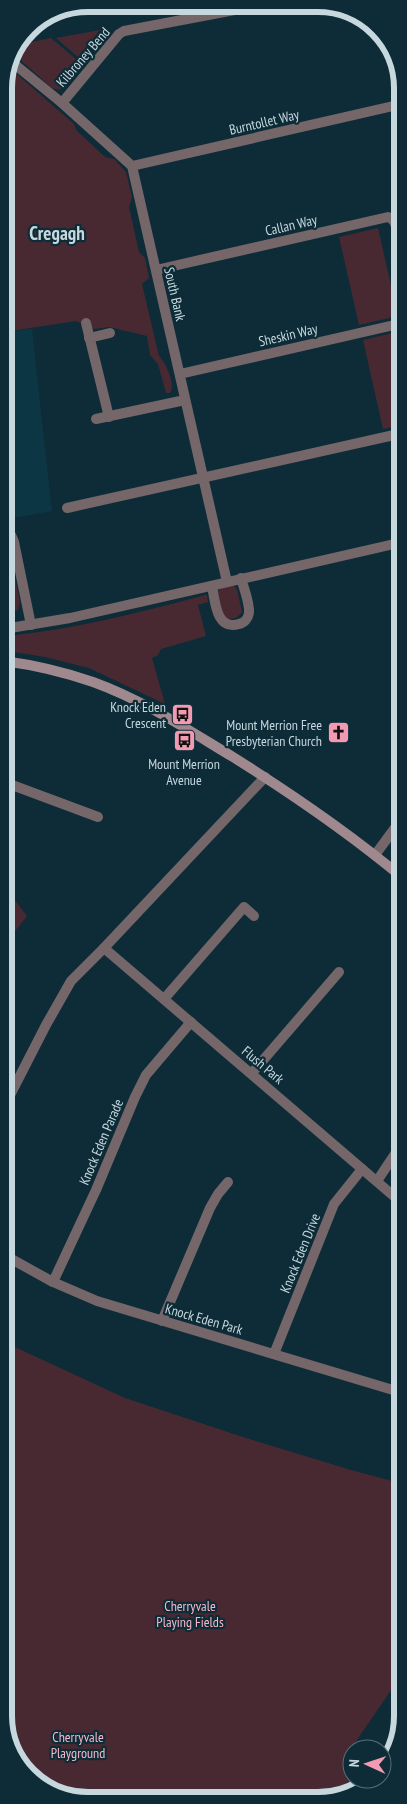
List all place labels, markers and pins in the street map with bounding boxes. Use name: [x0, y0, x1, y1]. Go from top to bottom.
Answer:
place label: Knock Eden Crescent: [110, 698, 166, 732]
bus stop icon: Knock Eden Crescent: [170, 703, 194, 727]
place label: Mount Merrion Free Presbyterian Church: [226, 716, 322, 750]
church icon: Mount Merrion Free Presbyterian Church: [326, 721, 350, 745]
bus stop icon: Mount Merrion Avenue: [172, 729, 196, 753]
place label: Mount Merrion Avenue: [148, 755, 220, 789]

